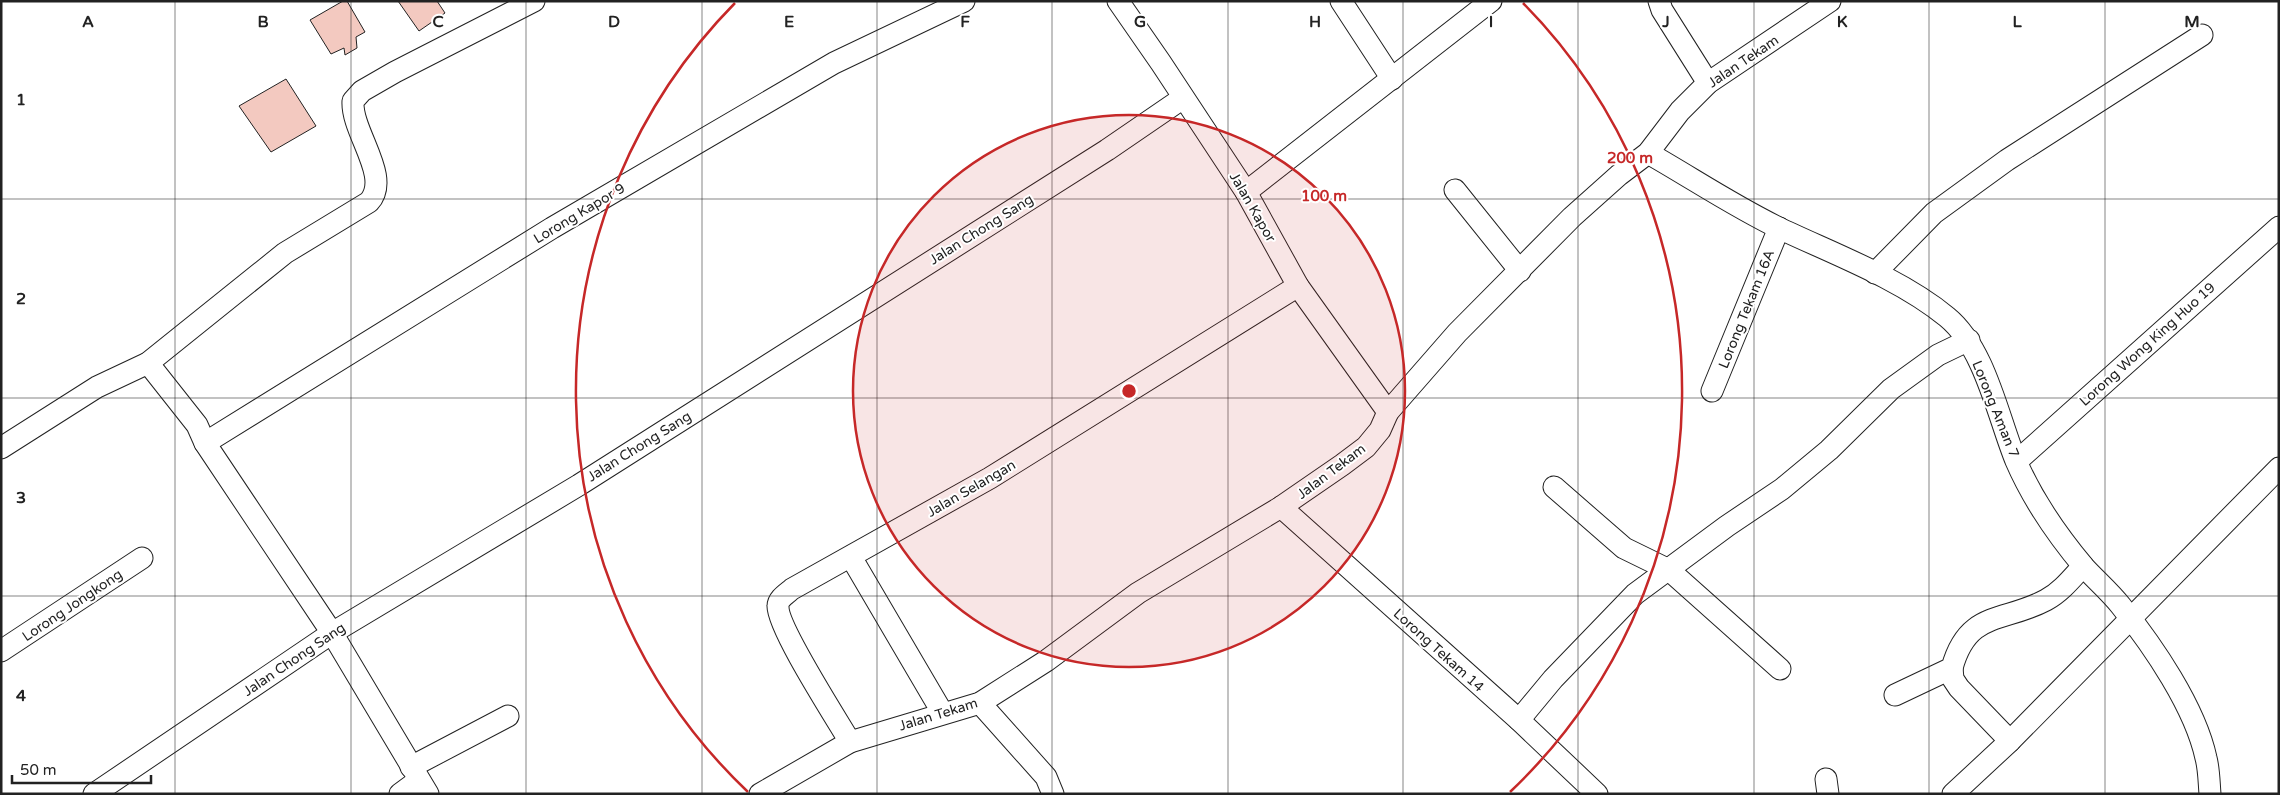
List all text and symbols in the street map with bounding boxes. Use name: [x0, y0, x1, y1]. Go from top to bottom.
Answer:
text: A: [82, 12, 94, 32]
text: B: [257, 12, 269, 32]
text: C: [432, 12, 444, 32]
text: D: [608, 12, 620, 32]
text: E: [784, 12, 794, 32]
text: F: [960, 12, 970, 32]
text: G: [1134, 12, 1146, 32]
text: H: [1309, 12, 1321, 32]
text: I: [1489, 12, 1493, 32]
text: J: [1661, 12, 1670, 32]
text: K: [1837, 12, 1848, 32]
text: L: [2012, 12, 2022, 32]
text: M: [2184, 12, 2200, 32]
street label: Jalan Tekam: [1705, 32, 1782, 91]
text: 1: [16, 90, 26, 110]
text: 200 m: [1607, 149, 1653, 167]
street label: Jalan Kapor: [1226, 169, 1280, 246]
street label: Lorong Kapor 9: [530, 179, 628, 247]
text: 100 m: [1301, 187, 1347, 205]
street label: Jalan Chong Sang: [926, 191, 1036, 268]
street label: Lorong Tekam 16A: [1715, 247, 1778, 371]
street label: Lorong Wong King Huo 19: [2076, 279, 2219, 410]
text: 2: [16, 289, 26, 309]
street label: Lorong Aman 7: [1968, 358, 2023, 460]
centre of rings: [1120, 382, 1138, 400]
street label: Jalan Chong Sang: [584, 408, 694, 485]
street label: Jalan Tekam: [1294, 440, 1369, 503]
street label: Jalan Selangan: [924, 456, 1019, 521]
text: 3: [16, 488, 26, 508]
street label: Lorong Jongkong: [19, 566, 126, 645]
street label: Lorong Tekam 14: [1390, 605, 1488, 696]
street label: Jalan Chong Sang: [240, 619, 349, 700]
text: 4: [16, 686, 26, 706]
street label: Jalan Tekam: [897, 694, 980, 735]
scale bar: [12, 752, 151, 784]
text: 50 m: [20, 761, 57, 779]

